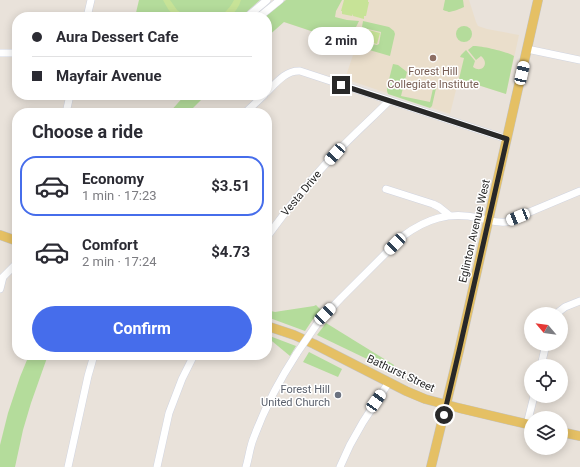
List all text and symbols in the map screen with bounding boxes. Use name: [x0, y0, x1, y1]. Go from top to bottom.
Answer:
callout: 2 min: [308, 27, 374, 55]
text: Aura Dessert Cafe: [56, 28, 179, 46]
text: 2 min: [325, 33, 357, 48]
marker: Forest Hill Collegiate Institute: [428, 53, 438, 63]
car: [513, 60, 531, 86]
place label: Forest Hill Collegiate Institute: [387, 65, 479, 91]
text: Mayfair Avenue: [56, 67, 162, 85]
route end: [332, 76, 350, 94]
text: Choose a ride: [32, 121, 143, 142]
car: [323, 141, 347, 167]
icon: car: [34, 168, 70, 204]
street label: Vesta Drive: [279, 168, 324, 219]
text: Economy: [82, 170, 144, 188]
text: $3.51: [211, 177, 250, 195]
street label: Eglinton Avenue West: [456, 178, 493, 284]
text: 1 min · 17:23: [82, 188, 157, 203]
car: [505, 207, 531, 227]
car: [382, 231, 408, 257]
icon: car: [34, 234, 70, 270]
text: Comfort: [82, 236, 138, 254]
text: $4.73: [211, 243, 250, 261]
text: 2 min · 17:24: [82, 254, 157, 269]
car: [312, 301, 338, 327]
button: Confirm: [32, 306, 252, 352]
north arrow: [524, 307, 568, 351]
map controls: [524, 307, 568, 455]
street label: Bathurst Street: [365, 352, 437, 395]
button: locate: [524, 359, 568, 403]
place label: Forest Hill United Church: [261, 383, 330, 409]
car: [364, 388, 388, 414]
marker: Forest Hill United Church: [333, 390, 343, 400]
route start: [435, 406, 453, 424]
button: layers: [524, 411, 568, 455]

